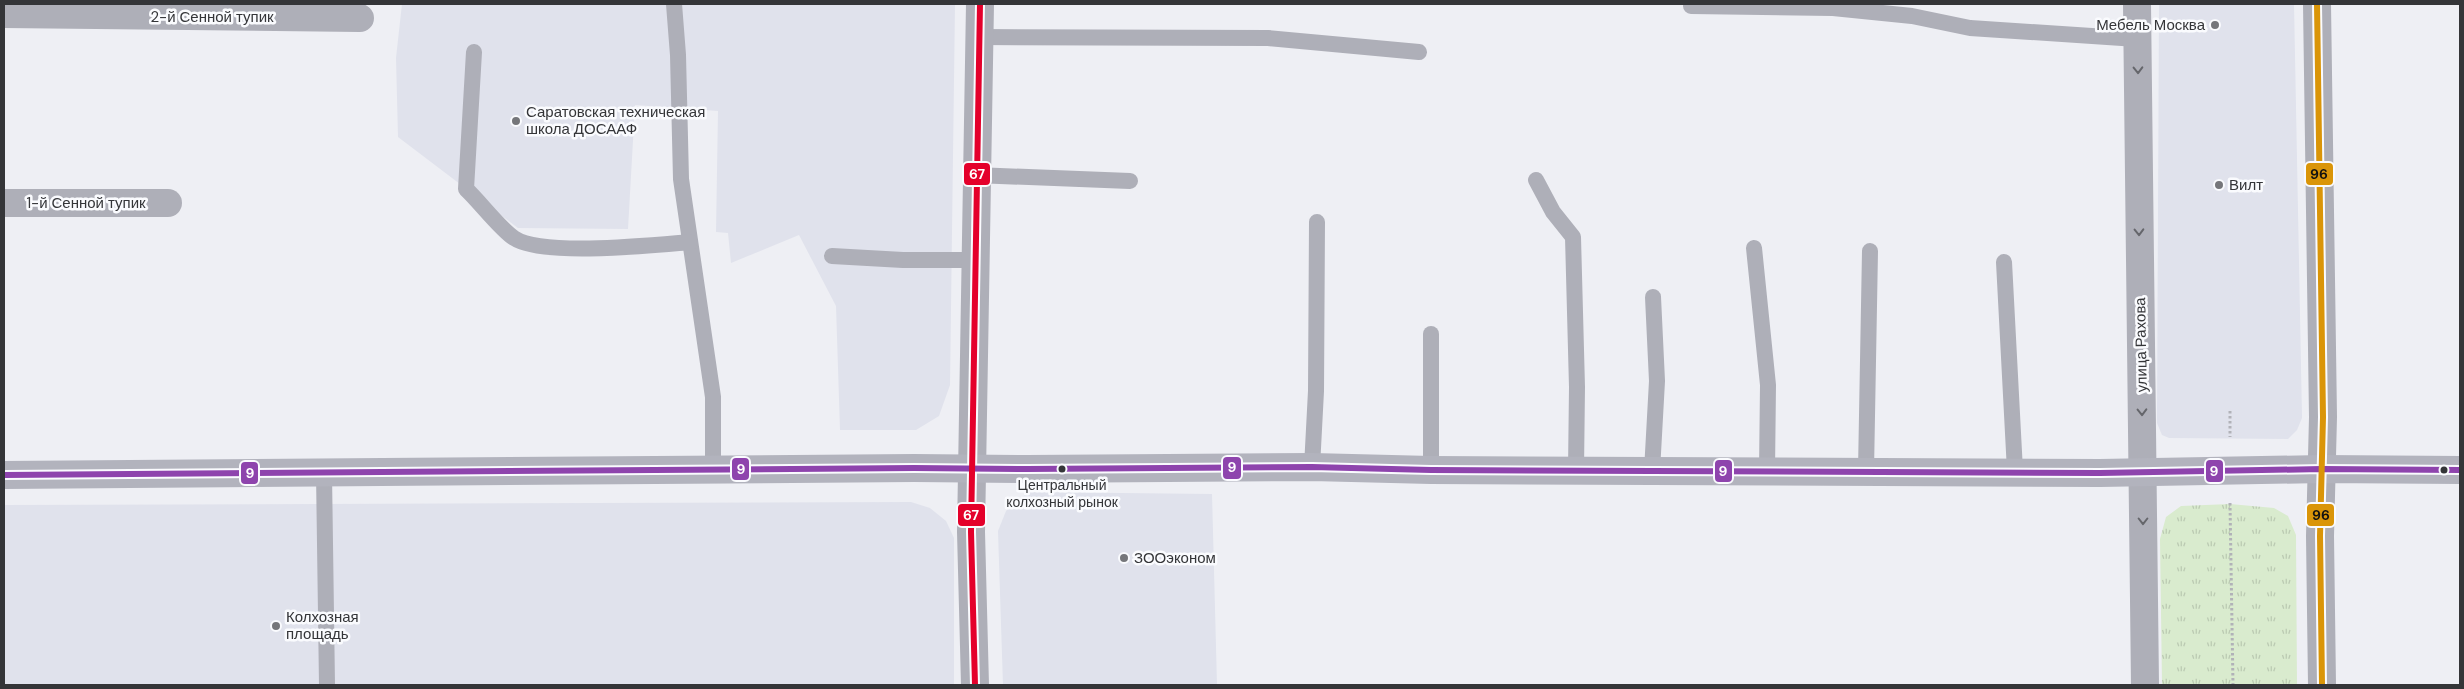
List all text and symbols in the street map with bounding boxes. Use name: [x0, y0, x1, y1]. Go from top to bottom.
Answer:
street label: 2-й Сенной тупик: [150, 7, 274, 27]
place label: Мебель Москва: [2096, 15, 2206, 35]
marker: Мебель Москва: [2209, 19, 2221, 31]
one-way arrow: [2133, 66, 2143, 74]
place label: Саратовская техническая школа ДОСААФ: [526, 102, 705, 139]
marker: Саратовская техническая школа ДОСААФ: [510, 115, 522, 127]
line badge: 67: [963, 162, 991, 186]
line badge: 96: [2305, 162, 2334, 186]
text: 67: [969, 165, 986, 183]
text: 96: [2310, 165, 2328, 183]
place label: Вилт: [2229, 175, 2263, 195]
marker: Вилт: [2213, 179, 2225, 191]
street label: 1-й Сенной тупик: [26, 193, 146, 213]
one-way arrow: [2134, 229, 2145, 237]
street label: улица Рахова: [2130, 297, 2152, 393]
one-way arrow: [2136, 409, 2147, 417]
line badge: 9: [1222, 456, 1242, 480]
line badge: 9: [731, 457, 750, 481]
text: 9: [1228, 458, 1237, 476]
line badge: 9: [1714, 459, 1733, 483]
line badge: 9: [2205, 459, 2224, 483]
text: 9: [737, 460, 746, 478]
line badge: 9: [240, 461, 259, 485]
text: 9: [1719, 462, 1728, 480]
text: 9: [2210, 462, 2219, 480]
text: 9: [246, 464, 255, 482]
marker: Центральный колхозный рынок: [1057, 464, 1067, 474]
unlabelled marker: [2439, 465, 2449, 475]
place label: Центральный колхозный рынок: [1006, 476, 1119, 511]
line badge: 67: [957, 503, 986, 527]
line badge: 96: [2306, 503, 2335, 527]
text: 67: [963, 506, 980, 524]
text: 96: [2312, 506, 2330, 524]
one-way arrow: [2138, 518, 2148, 525]
place label: ЗООэконом: [1134, 548, 1216, 568]
marker: ЗООэконом: [1118, 552, 1130, 564]
place label: Колхозная площадь: [286, 607, 359, 644]
marker: Колхозная площадь: [270, 620, 282, 632]

